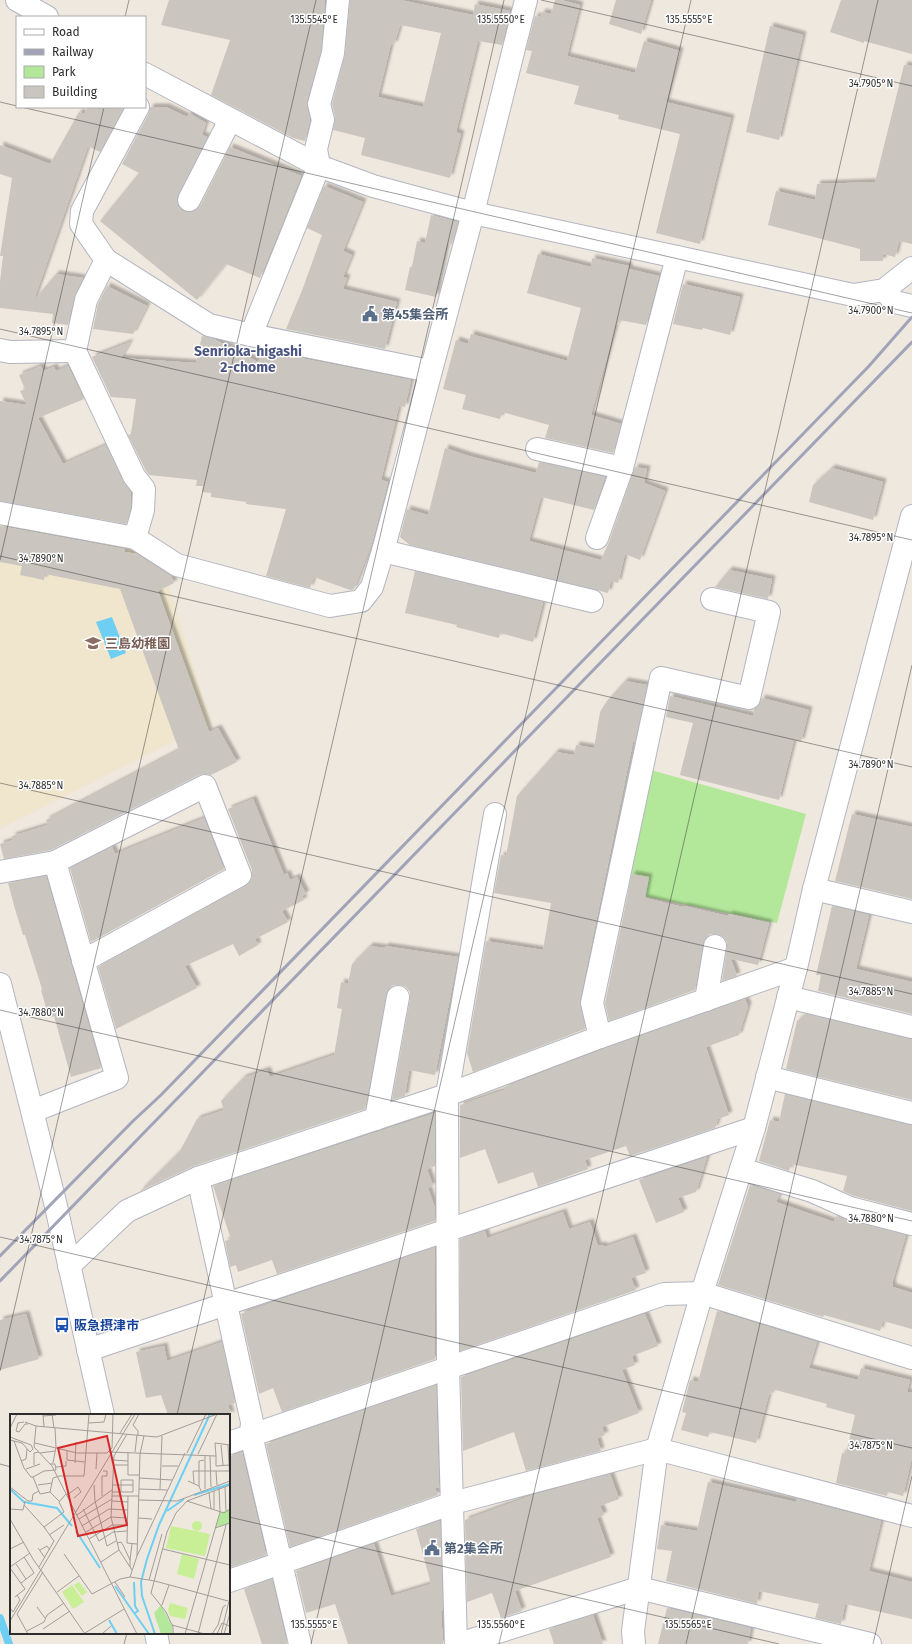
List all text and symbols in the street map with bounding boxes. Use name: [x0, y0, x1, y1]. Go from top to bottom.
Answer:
text: 135.5545°E: [290, 14, 338, 26]
text: 135.5550°E: [477, 14, 525, 26]
text: 135.5555°E: [665, 14, 713, 26]
legend: [16, 16, 146, 108]
text: Road: [52, 25, 80, 39]
text: Railway: [52, 45, 93, 59]
text: Park: [52, 65, 76, 79]
text: 34.7905°N: [849, 78, 893, 90]
text: Building: [52, 85, 98, 99]
public building icon: 第45集会所: [361, 305, 379, 323]
text: 34.7900°N: [848, 305, 894, 317]
place label: 第45集会所: [382, 307, 448, 322]
text: 34.7895°N: [19, 326, 63, 338]
district label: Senrioka-higashi 2-chome: [194, 343, 302, 376]
text: 34.7895°N: [849, 532, 893, 544]
text: 34.7890°N: [18, 553, 64, 565]
school or university icon: 三島幼稚園: [84, 634, 102, 652]
place label: 三島幼稚園: [105, 636, 170, 651]
text: 34.7890°N: [848, 759, 894, 771]
text: 34.7885°N: [19, 780, 63, 792]
text: 34.7885°N: [849, 986, 893, 998]
text: 34.7880°N: [18, 1007, 64, 1019]
text: 34.7880°N: [848, 1213, 894, 1225]
text: 34.7875°N: [19, 1234, 63, 1246]
bus stop icon: 阪急摂津市: [53, 1316, 71, 1334]
place label: 阪急摂津市: [74, 1318, 139, 1333]
inset map: [10, 1414, 230, 1634]
text: 34.7875°N: [849, 1440, 893, 1452]
public building icon: 第2集会所: [423, 1539, 441, 1557]
place label: 第2集会所: [444, 1541, 503, 1556]
text: 135.5555°E: [290, 1619, 338, 1631]
text: 135.5560°E: [477, 1619, 525, 1631]
text: 135.5565°E: [664, 1619, 712, 1631]

